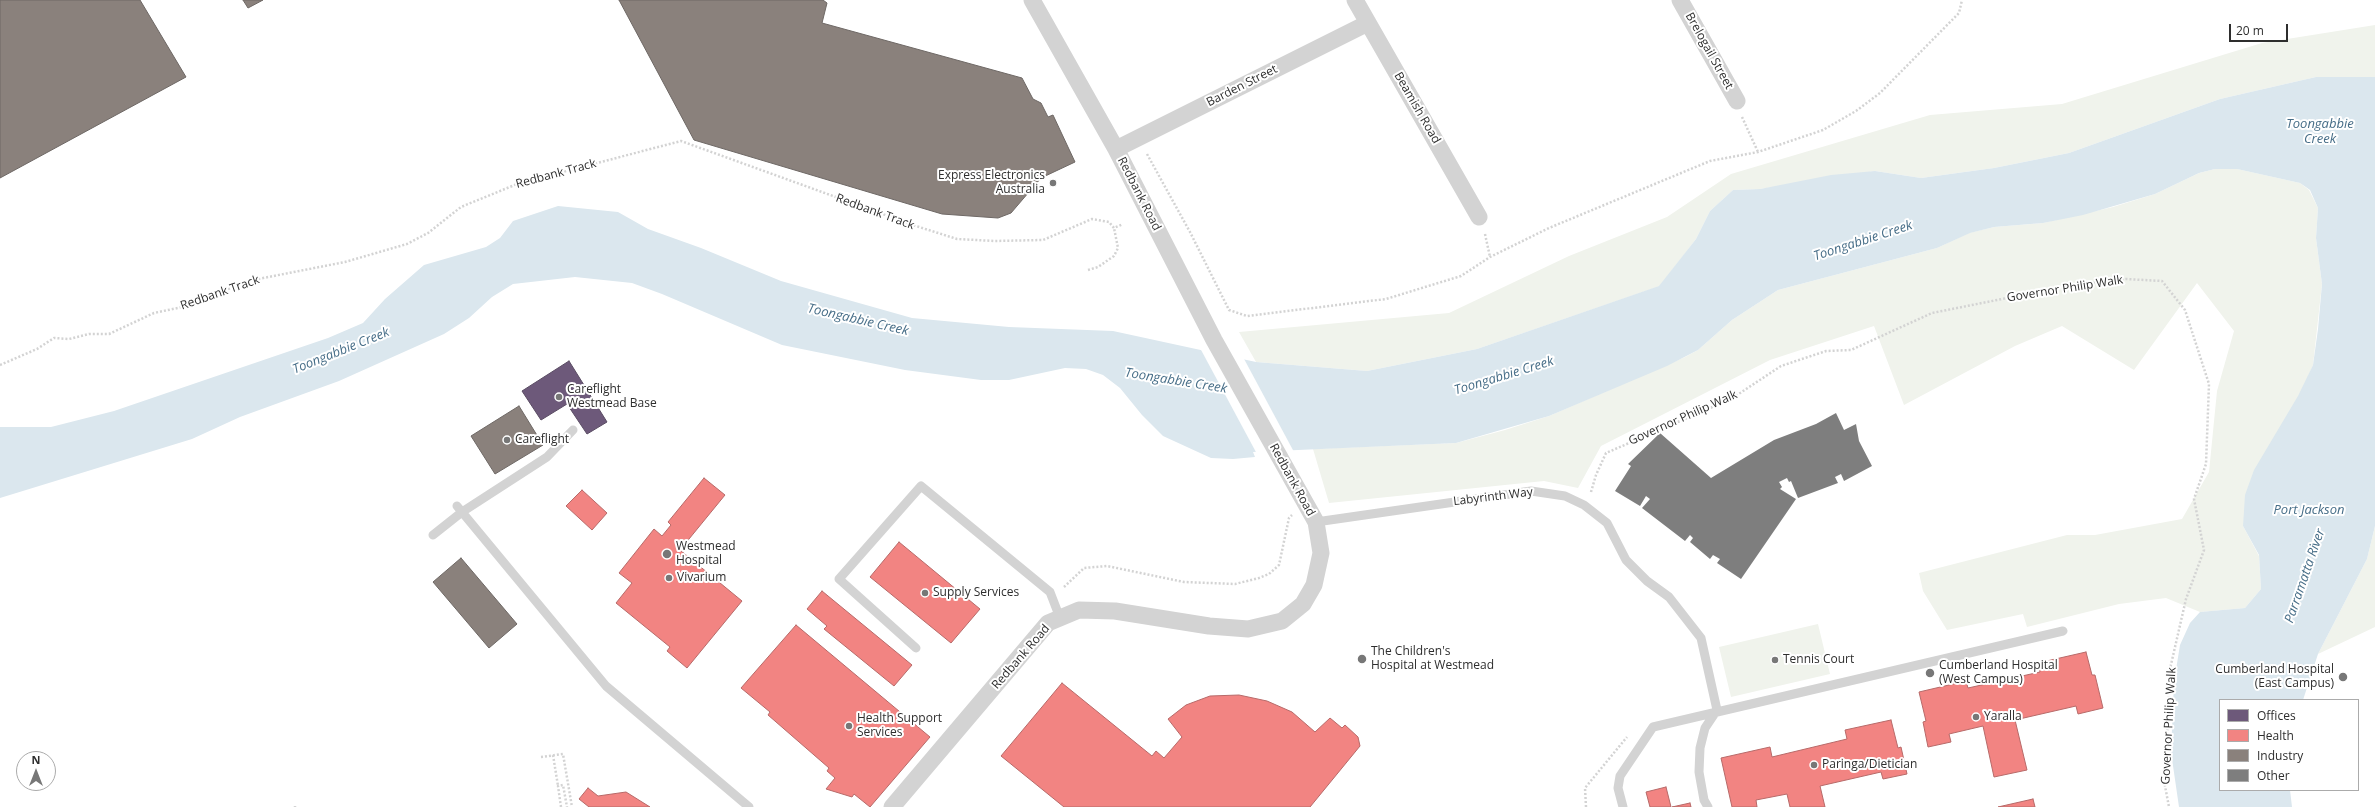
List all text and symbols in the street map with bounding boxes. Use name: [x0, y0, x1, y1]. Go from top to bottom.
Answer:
street label: Brelogail Street: [1682, 10, 1736, 92]
scale bar: [2231, 16, 2290, 42]
text: 20 m: [2236, 22, 2264, 39]
street label: Barden Street: [1204, 62, 1280, 110]
street label: Beamish Road: [1391, 70, 1443, 146]
water label: Toongabbie Creek: [2286, 116, 2354, 147]
street label: Redbank Road: [1114, 155, 1164, 233]
street label: Redbank Track: [514, 156, 598, 192]
place label: Express Electronics Australia: [938, 169, 1045, 197]
marker: Express Electronics Australia: [1048, 178, 1058, 188]
street label: Redbank Track: [834, 191, 916, 233]
water label: Toongabbie Creek: [1812, 218, 1914, 264]
street label: Redbank Track: [179, 273, 261, 313]
street label: Governor Philip Walk: [2006, 273, 2124, 305]
water label: Toongabbie Creek: [806, 301, 910, 339]
water label: Toongabbie Creek: [290, 324, 392, 378]
water label: Toongabbie Creek: [1452, 353, 1556, 399]
water label: Toongabbie Creek: [1124, 365, 1228, 397]
place label: Careflight Westmead Base: [567, 383, 657, 411]
street label: Governor Philip Walk: [1626, 388, 1740, 448]
marker: Careflight Westmead Base: [554, 392, 564, 402]
place label: Careflight: [515, 433, 569, 447]
marker: Careflight: [502, 435, 512, 445]
street label: Redbank Road: [1266, 441, 1318, 519]
street label: Labyrinth Way: [1452, 485, 1534, 509]
water label: Port Jackson: [2274, 502, 2344, 518]
water label: Parramatta River: [2282, 527, 2328, 625]
place label: Westmead Hospital: [676, 540, 736, 568]
marker: Westmead Hospital: [661, 548, 673, 560]
place label: Vivarium: [677, 571, 726, 585]
marker: Vivarium: [664, 573, 674, 583]
place label: Supply Services: [933, 586, 1019, 600]
marker: Supply Services: [920, 588, 930, 598]
street label: Redbank Road: [989, 622, 1053, 692]
place label: The Children's Hospital at Westmead: [1371, 645, 1494, 673]
marker: The Children's Hospital at Westmead: [1356, 653, 1368, 665]
place label: Tennis Court: [1783, 653, 1854, 667]
marker: Tennis Court: [1770, 655, 1780, 665]
place label: Cumberland Hospital (West Campus): [1939, 659, 2058, 687]
place label: Cumberland Hospital (East Campus): [2215, 663, 2334, 691]
marker: Cumberland Hospital (West Campus): [1924, 667, 1936, 679]
street label: Governor Philip Walk: [2159, 667, 2179, 785]
marker: Cumberland Hospital (East Campus): [2337, 671, 2349, 683]
legend: [2219, 699, 2359, 791]
text: Offices: [2257, 707, 2296, 724]
place label: Yaralla: [1984, 710, 2022, 724]
place label: Health Support Services: [857, 712, 942, 740]
marker: Yaralla: [1971, 712, 1981, 722]
marker: Health Support Services: [844, 721, 854, 731]
text: Health: [2257, 727, 2294, 744]
text: Industry: [2257, 747, 2303, 764]
north arrow: [16, 751, 56, 791]
text: N: [32, 752, 40, 767]
place label: Paringa/Dietician: [1822, 758, 1917, 772]
marker: Paringa/Dietician: [1809, 760, 1819, 770]
text: Other: [2257, 767, 2290, 784]

